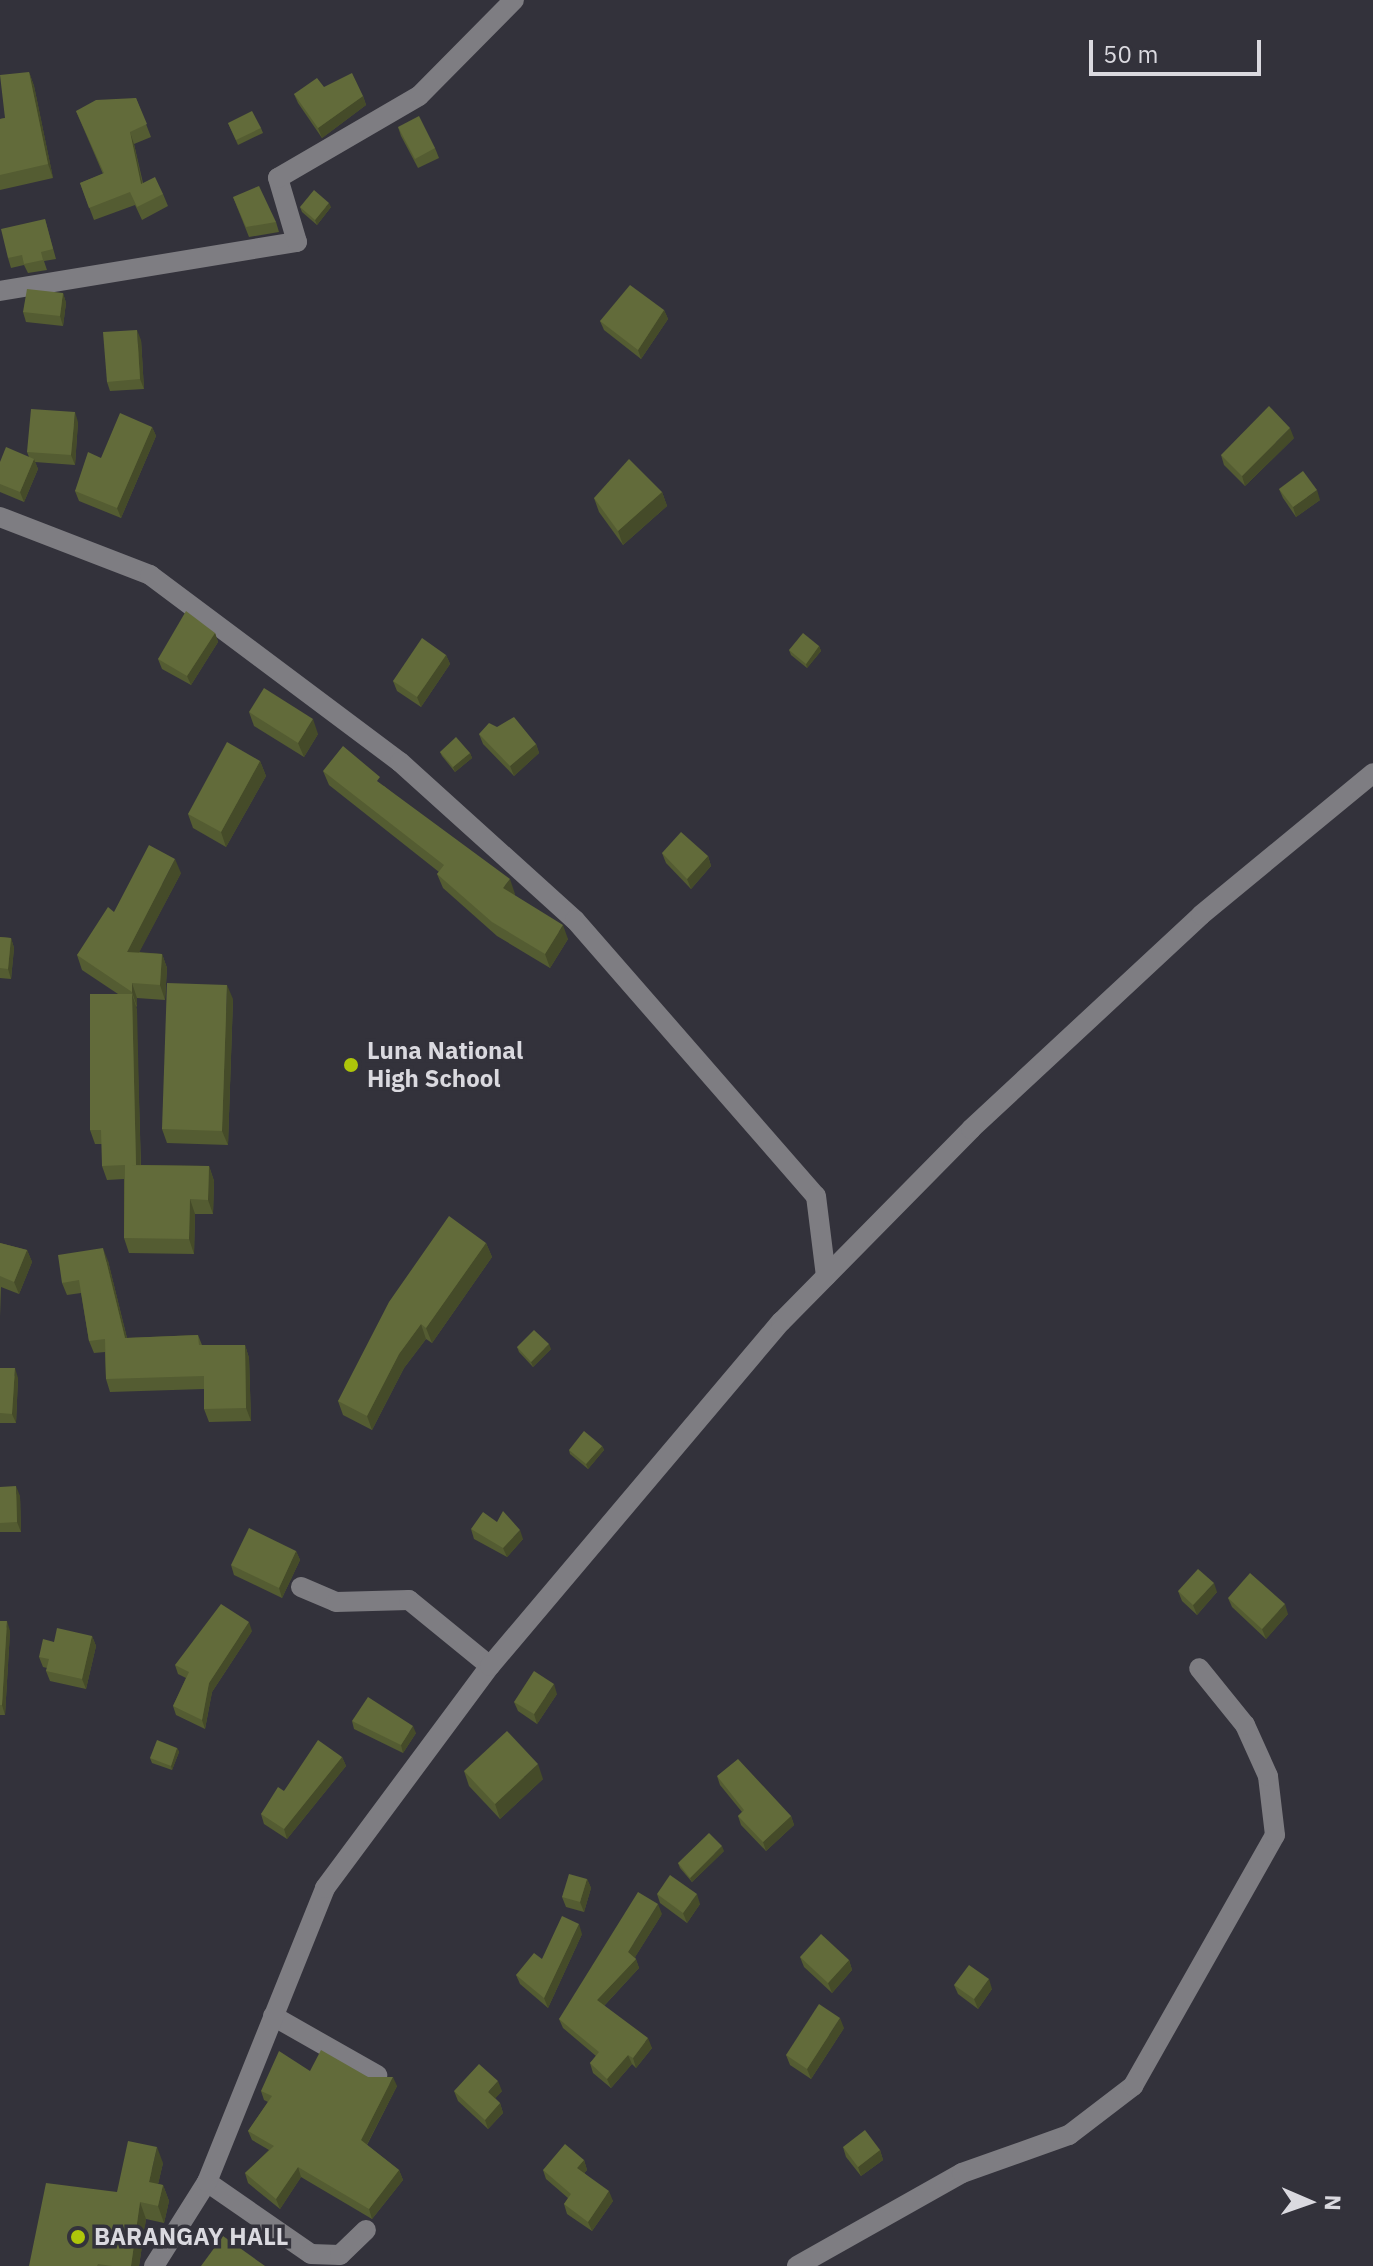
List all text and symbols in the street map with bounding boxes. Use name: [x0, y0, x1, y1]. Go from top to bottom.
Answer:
scale bar: [1093, 24, 1265, 74]
text: 50 m: [1103, 38, 1158, 70]
place label: Luna National High School: [367, 1037, 523, 1093]
marker: Luna National High School: [342, 1056, 360, 1074]
north arrow: [1269, 2162, 1349, 2242]
text: N: [1319, 2194, 1348, 2211]
place label: BARANGAY HALL: [94, 2223, 289, 2251]
marker: BARANGAY HALL: [69, 2228, 87, 2246]

